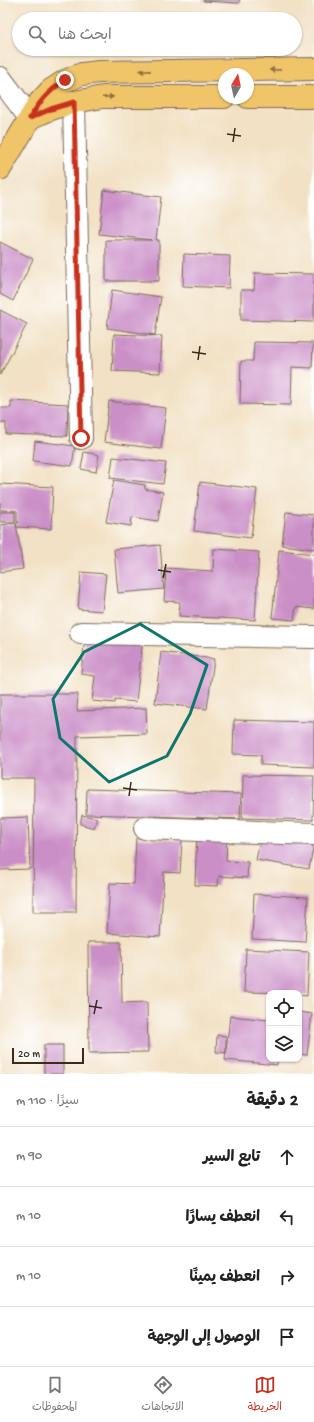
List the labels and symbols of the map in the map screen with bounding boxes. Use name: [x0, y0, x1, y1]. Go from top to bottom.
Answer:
one-way arrow: [268, 67, 281, 73]
one-way arrow: [138, 68, 151, 74]
north arrow: [218, 68, 254, 104]
route end: [56, 71, 74, 89]
one-way arrow: [102, 94, 114, 101]
route start: [72, 429, 90, 447]
scale bar: [12, 1046, 84, 1065]

